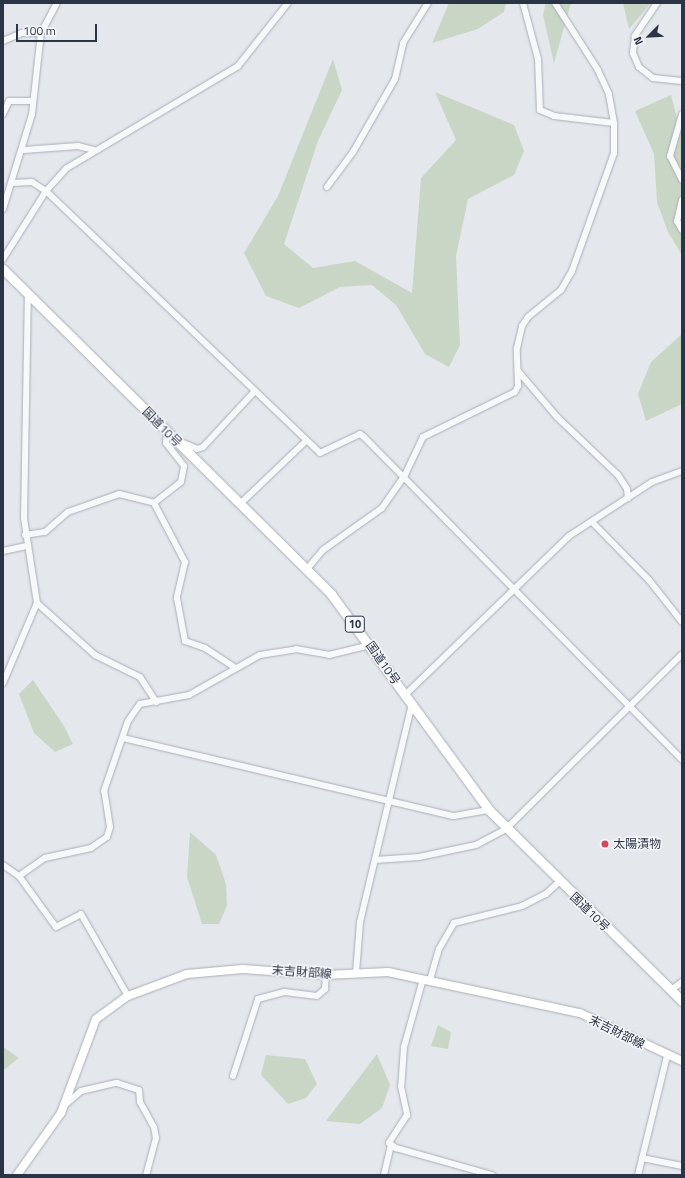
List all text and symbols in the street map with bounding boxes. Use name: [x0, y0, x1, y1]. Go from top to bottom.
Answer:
scale bar: [18, 16, 99, 42]
north arrow: [629, 16, 669, 56]
text: 100 m: [23, 21, 56, 40]
text: N: [629, 34, 647, 48]
street label: 国道10号: [139, 404, 185, 450]
road number: 10: [344, 615, 366, 633]
street label: 国道10号: [363, 639, 403, 687]
place label: 太陽漬物: [613, 837, 661, 851]
marker: 太陽漬物: [600, 839, 610, 849]
street label: 国道10号: [567, 890, 613, 934]
street label: 末吉財部線: [272, 963, 332, 981]
street label: 末吉財部線: [587, 1012, 647, 1052]

